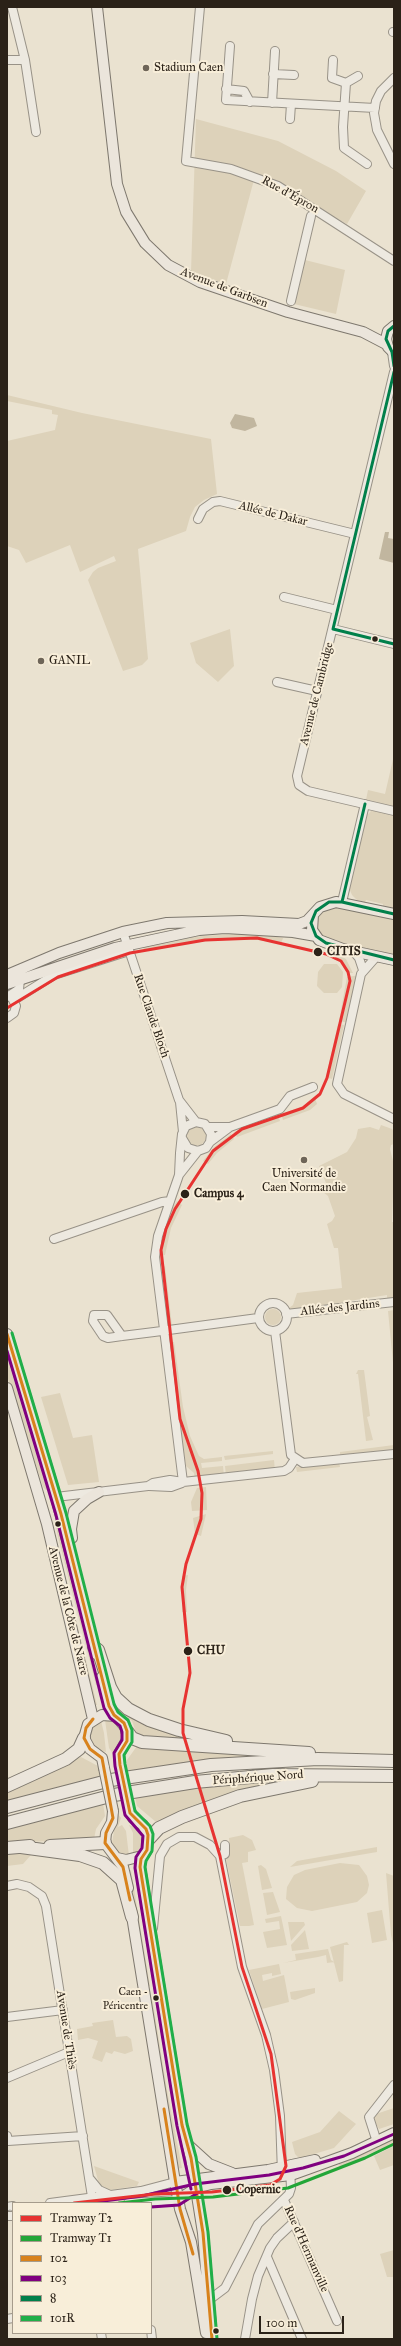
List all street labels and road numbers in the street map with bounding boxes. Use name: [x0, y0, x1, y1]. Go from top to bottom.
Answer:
street label: Rue d'Épron: [259, 173, 321, 217]
street label: Avenue de Garbsen: [178, 265, 270, 311]
street label: Allée de Dakar: [237, 498, 309, 530]
street label: Avenue de Cambridge: [297, 641, 337, 747]
street label: Rue Claude Bloch: [130, 972, 172, 1060]
street label: Allée des Jardins: [300, 1297, 380, 1319]
street label: Avenue de la Côte de Nacre: [45, 1545, 91, 1677]
street label: Périphérique Nord: [212, 1768, 304, 1788]
street label: Avenue de Thiès: [53, 1989, 79, 2071]
street label: Rue d'Hermanville: [280, 2204, 332, 2294]

